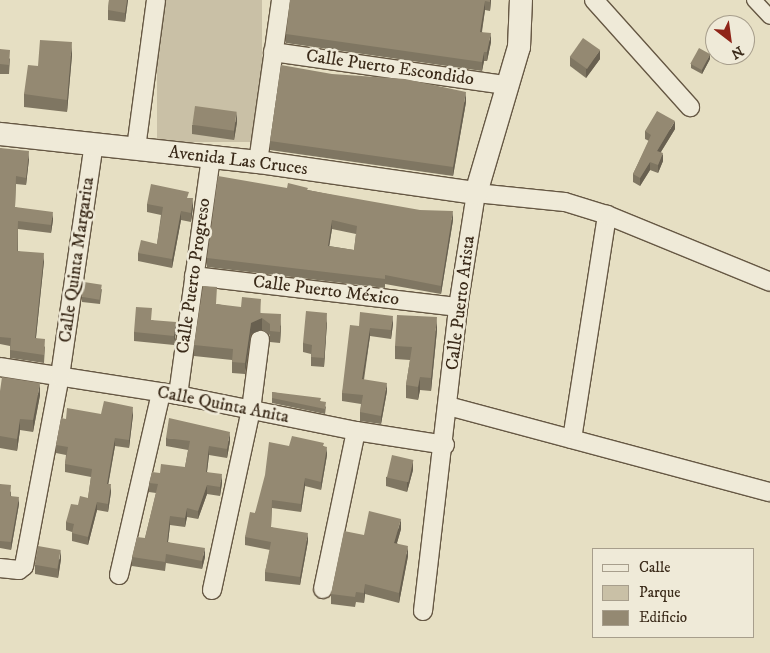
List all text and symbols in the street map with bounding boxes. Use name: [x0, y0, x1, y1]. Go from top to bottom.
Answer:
north arrow: [705, 15, 755, 65]
text: N: [728, 41, 746, 63]
street label: Calle Puerto Escondido: [305, 46, 475, 90]
street label: Avenida Las Cruces: [167, 142, 309, 180]
street label: Calle Quinta Margarita: [55, 176, 99, 344]
street label: Calle Puerto Progreso: [172, 197, 216, 355]
street label: Calle Puerto Arista: [442, 234, 480, 372]
street label: Calle Puerto México: [252, 271, 400, 311]
street label: Calle Quinta Anita: [155, 382, 291, 428]
legend: [592, 548, 755, 638]
text: Calle: [639, 558, 671, 577]
text: Parque: [639, 583, 680, 602]
text: Edificio: [639, 608, 687, 627]

